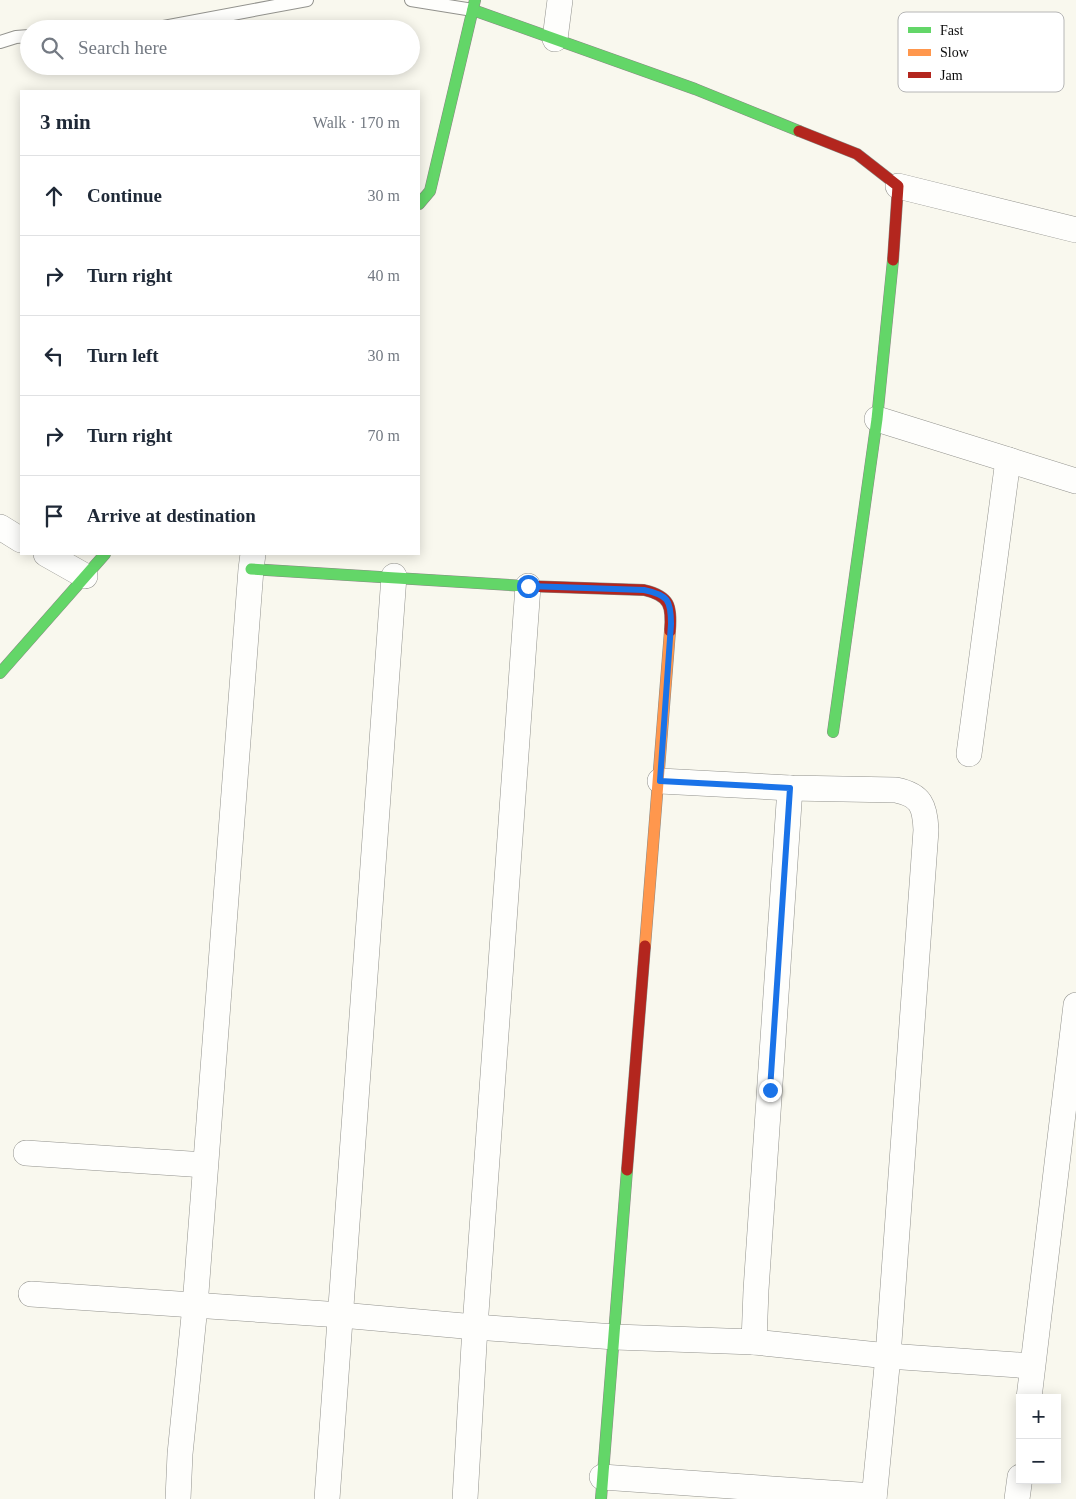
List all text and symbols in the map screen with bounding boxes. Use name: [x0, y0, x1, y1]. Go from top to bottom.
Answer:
legend: [898, 12, 1064, 92]
search box: [20, 20, 420, 75]
text: Fast: [940, 23, 963, 38]
icon: search: [38, 34, 66, 62]
text: Search here: [78, 37, 167, 58]
text: Slow: [940, 45, 970, 60]
text: Jam: [940, 68, 963, 83]
text: 3 min: [40, 110, 91, 134]
text: Walk · 170 m: [313, 114, 400, 131]
icon: ahead: [40, 182, 68, 210]
text: Continue: [87, 185, 162, 206]
text: 30 m: [368, 187, 400, 204]
icon: right: [40, 262, 68, 290]
text: Turn right: [87, 265, 172, 286]
text: 40 m: [368, 267, 400, 284]
icon: left: [40, 342, 68, 370]
text: Turn left: [87, 345, 159, 366]
text: 30 m: [368, 347, 400, 364]
icon: right: [40, 422, 68, 450]
text: Turn right: [87, 425, 172, 446]
text: 70 m: [368, 427, 400, 444]
icon: arrive: [40, 502, 68, 530]
text: Arrive at destination: [87, 505, 256, 526]
route start: [517, 575, 540, 598]
route end: [759, 1079, 782, 1102]
map controls: [1016, 1394, 1061, 1484]
button: +: [1016, 1394, 1061, 1439]
button: −: [1016, 1439, 1061, 1484]

